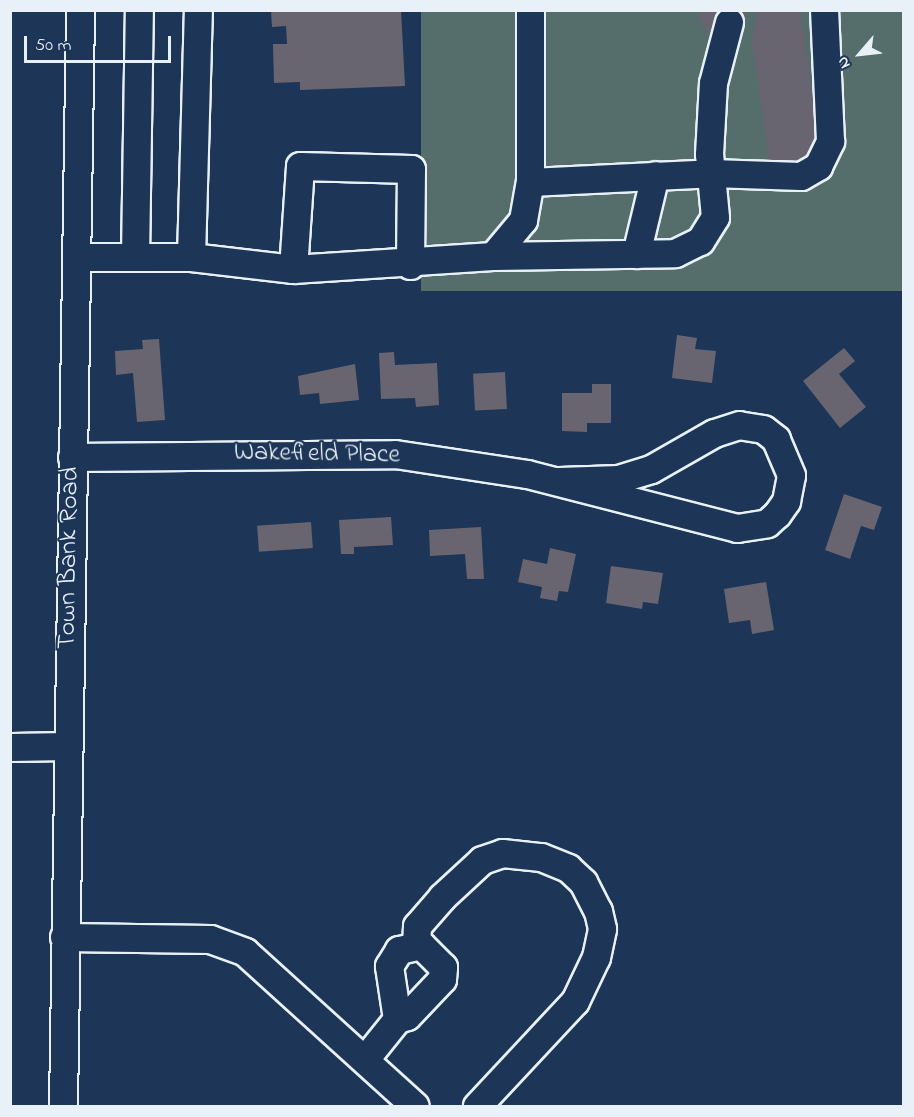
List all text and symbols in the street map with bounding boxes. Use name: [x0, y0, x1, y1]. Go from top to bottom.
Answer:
scale bar: [27, 24, 174, 62]
north arrow: [830, 24, 890, 84]
text: 50 m: [35, 33, 72, 59]
text: N: [831, 52, 857, 73]
street label: Wakefield Place: [234, 438, 400, 472]
street label: Town Bank Road: [53, 466, 87, 650]

